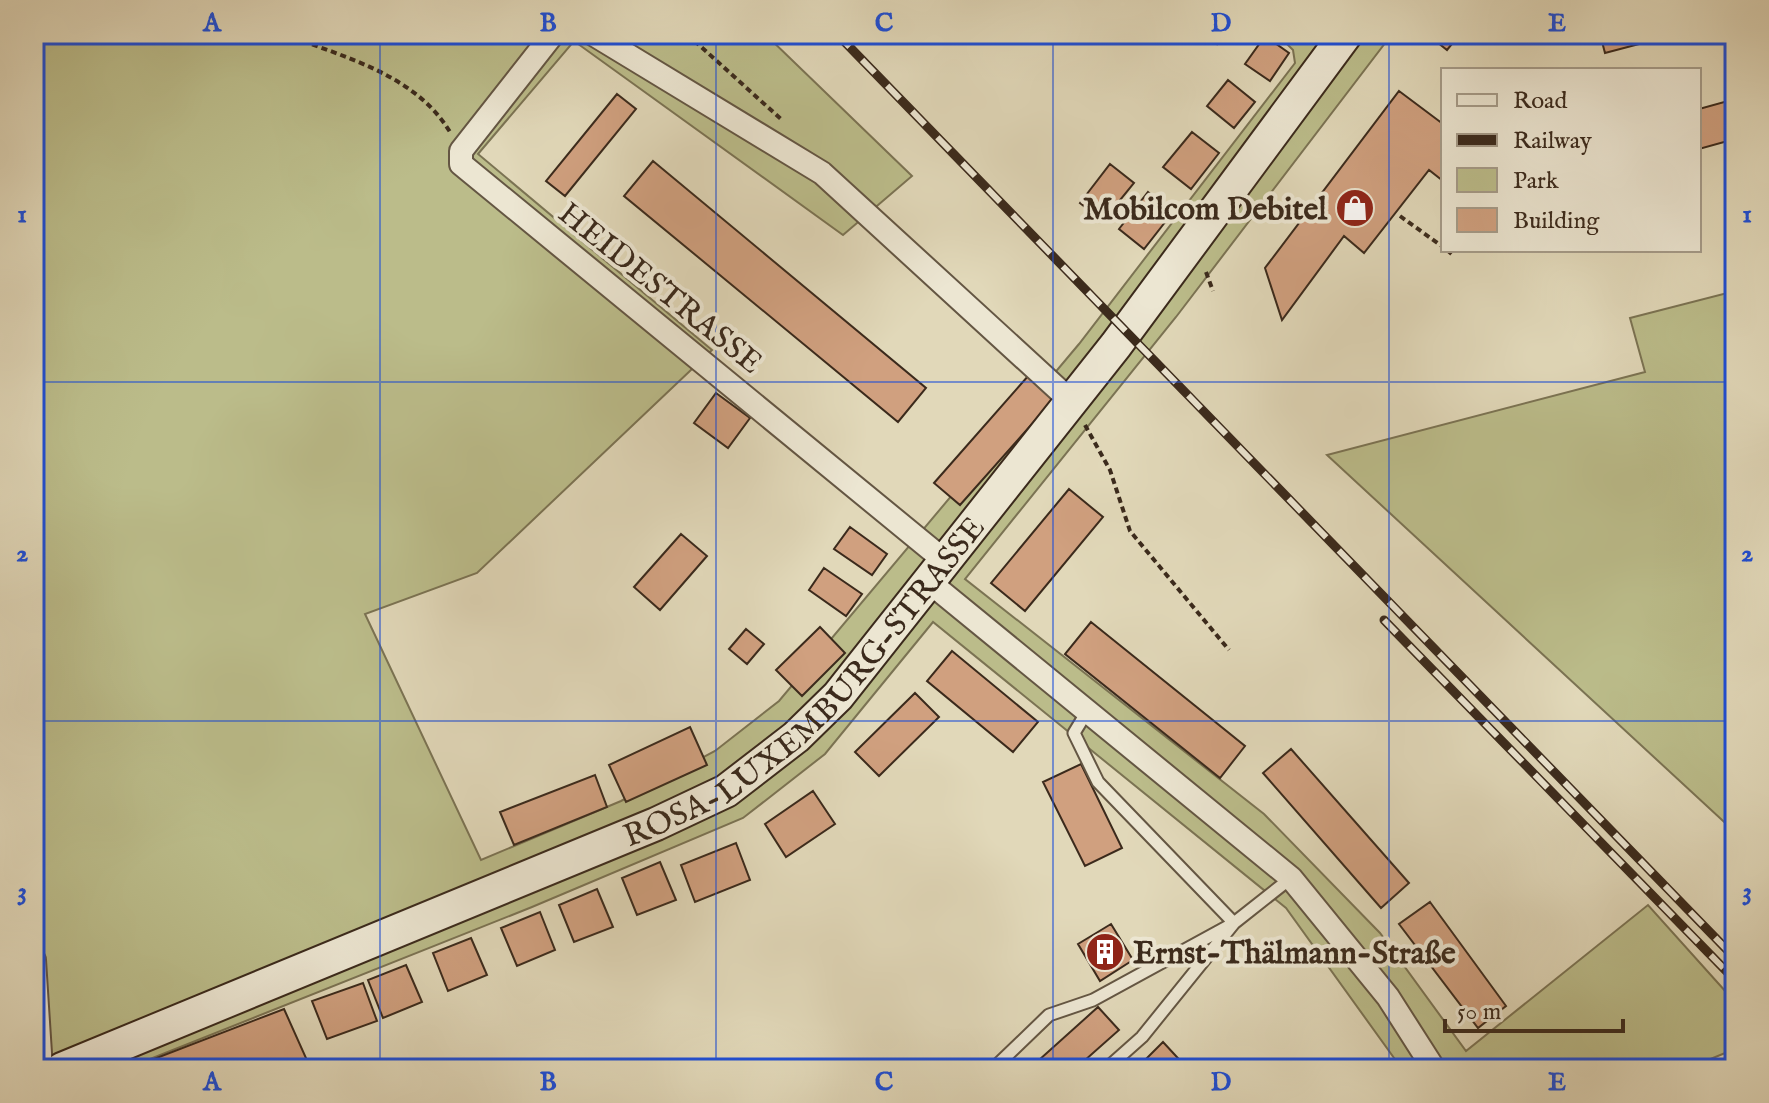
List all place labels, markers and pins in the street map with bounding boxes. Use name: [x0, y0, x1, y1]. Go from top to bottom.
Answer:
shop icon: Mobilcom Debitel: [1334, 187, 1376, 229]
place label: Mobilcom Debitel: [1083, 190, 1328, 231]
building icon: Ernst-Thälmann-Straße: [1084, 931, 1126, 973]
place label: Ernst-Thälmann-Straße: [1133, 934, 1456, 975]

